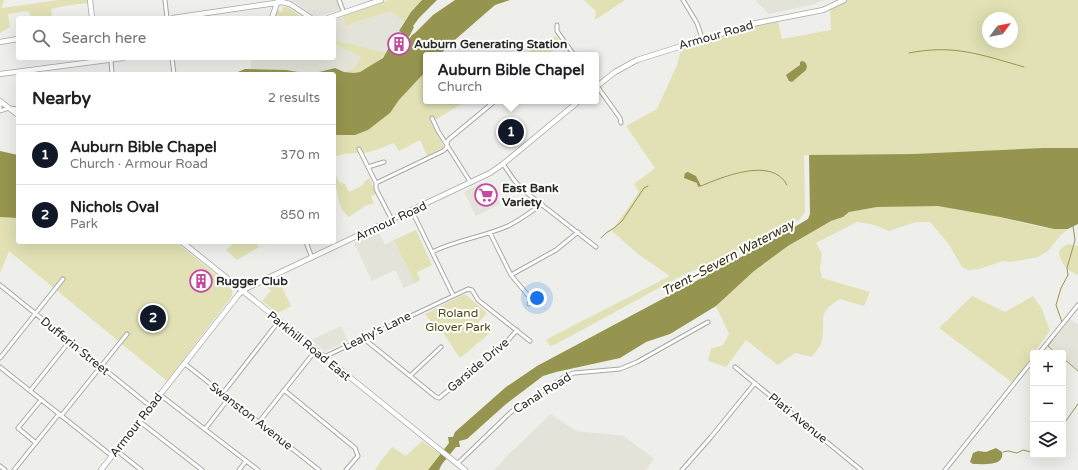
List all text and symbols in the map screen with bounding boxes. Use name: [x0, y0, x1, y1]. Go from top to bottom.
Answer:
north arrow: [982, 12, 1018, 48]
search box: [16, 16, 336, 60]
street label: Armour Road: [677, 18, 755, 52]
icon: search: [30, 27, 52, 49]
text: Search here: [62, 29, 146, 47]
building icon: Auburn Generating Station: [386, 31, 412, 57]
place label: Auburn Generating Station: [414, 37, 567, 52]
popup: [423, 52, 599, 104]
text: Auburn Bible Chapel: [438, 61, 584, 79]
text: Church: [438, 79, 482, 95]
text: Nearby: [32, 88, 91, 109]
text: 2 results: [268, 90, 320, 106]
pin: 1: [498, 117, 524, 147]
text: Auburn Bible Chapel: [70, 138, 217, 156]
text: 1: [41, 147, 49, 163]
text: 370 m: [280, 147, 320, 163]
text: Church · Armour Road: [70, 156, 208, 172]
place label: East Bank Variety: [502, 181, 559, 210]
supermarket icon: East Bank Variety: [473, 182, 499, 208]
text: Nichols Oval: [70, 198, 159, 216]
street label: Armour Road: [353, 198, 429, 244]
text: 2: [41, 207, 49, 223]
text: 850 m: [280, 207, 320, 223]
water label: Trent–Severn Waterway: [659, 215, 799, 300]
text: Park: [70, 216, 98, 232]
building icon: Rugger Club: [188, 268, 214, 294]
place label: Rugger Club: [216, 274, 288, 289]
your location: [527, 288, 547, 308]
pin: 2: [140, 303, 166, 333]
park label: Roland Glover Park: [425, 306, 491, 334]
street label: Parkhill Road East: [265, 308, 354, 384]
street label: Leahy's Lane: [341, 309, 413, 353]
street label: Dufferin Street: [38, 314, 112, 378]
street label: Garside Drive: [444, 335, 512, 395]
map controls: [1030, 350, 1066, 458]
button: +: [1030, 350, 1066, 386]
street label: Canal Road: [511, 370, 573, 416]
street label: Swanston Avenue: [207, 379, 295, 453]
button: −: [1030, 386, 1066, 422]
street label: Armour Road: [107, 390, 165, 460]
street label: Plati Avenue: [766, 390, 830, 446]
button: layers: [1030, 422, 1066, 458]

